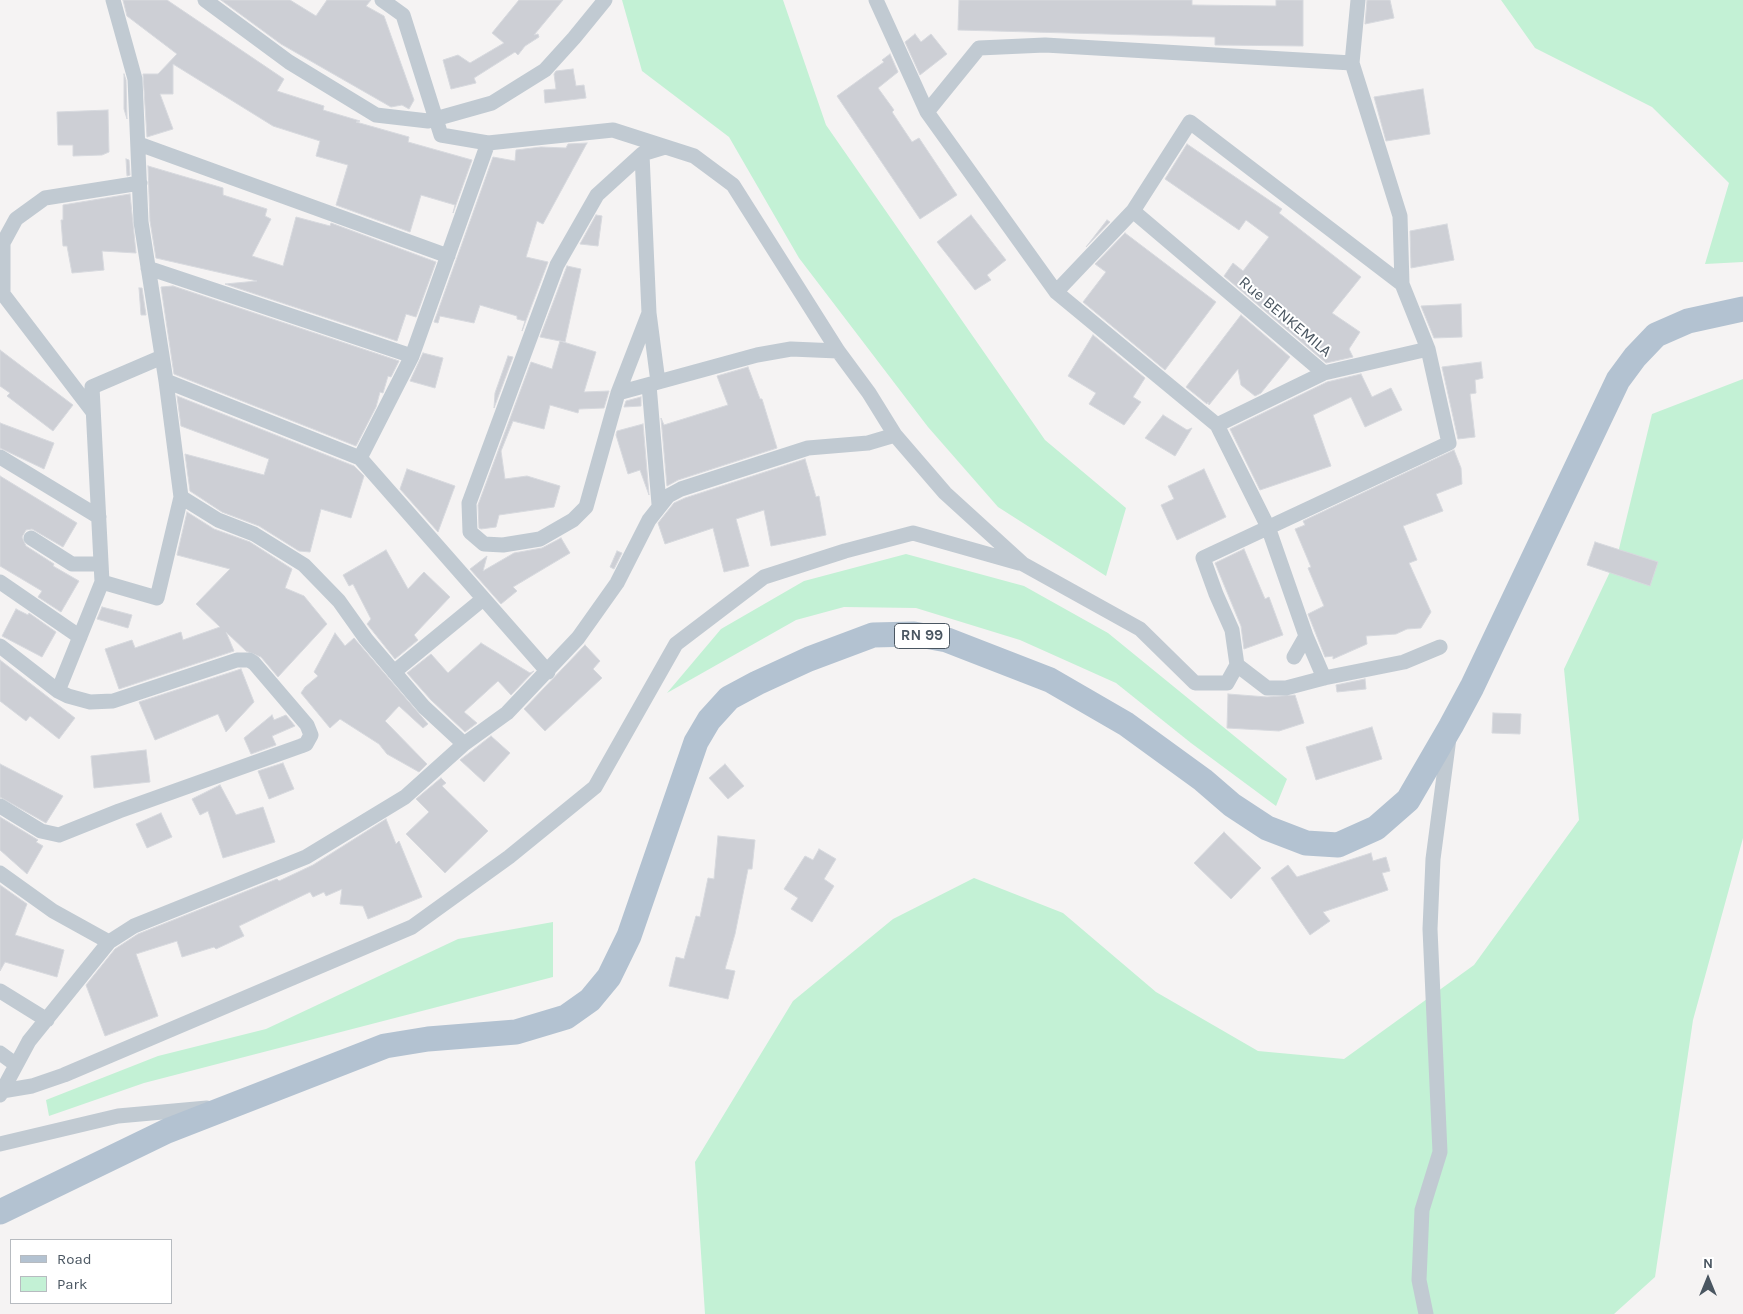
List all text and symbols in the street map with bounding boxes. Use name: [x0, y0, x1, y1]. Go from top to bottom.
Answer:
street label: Rue BENKEMILA: [1235, 273, 1335, 361]
road number: RN 99: [894, 624, 950, 648]
legend: [10, 1239, 172, 1304]
text: Road: [57, 1250, 92, 1268]
north arrow: [1683, 1254, 1733, 1304]
text: N: [1703, 1255, 1713, 1272]
text: Park: [57, 1275, 87, 1293]

